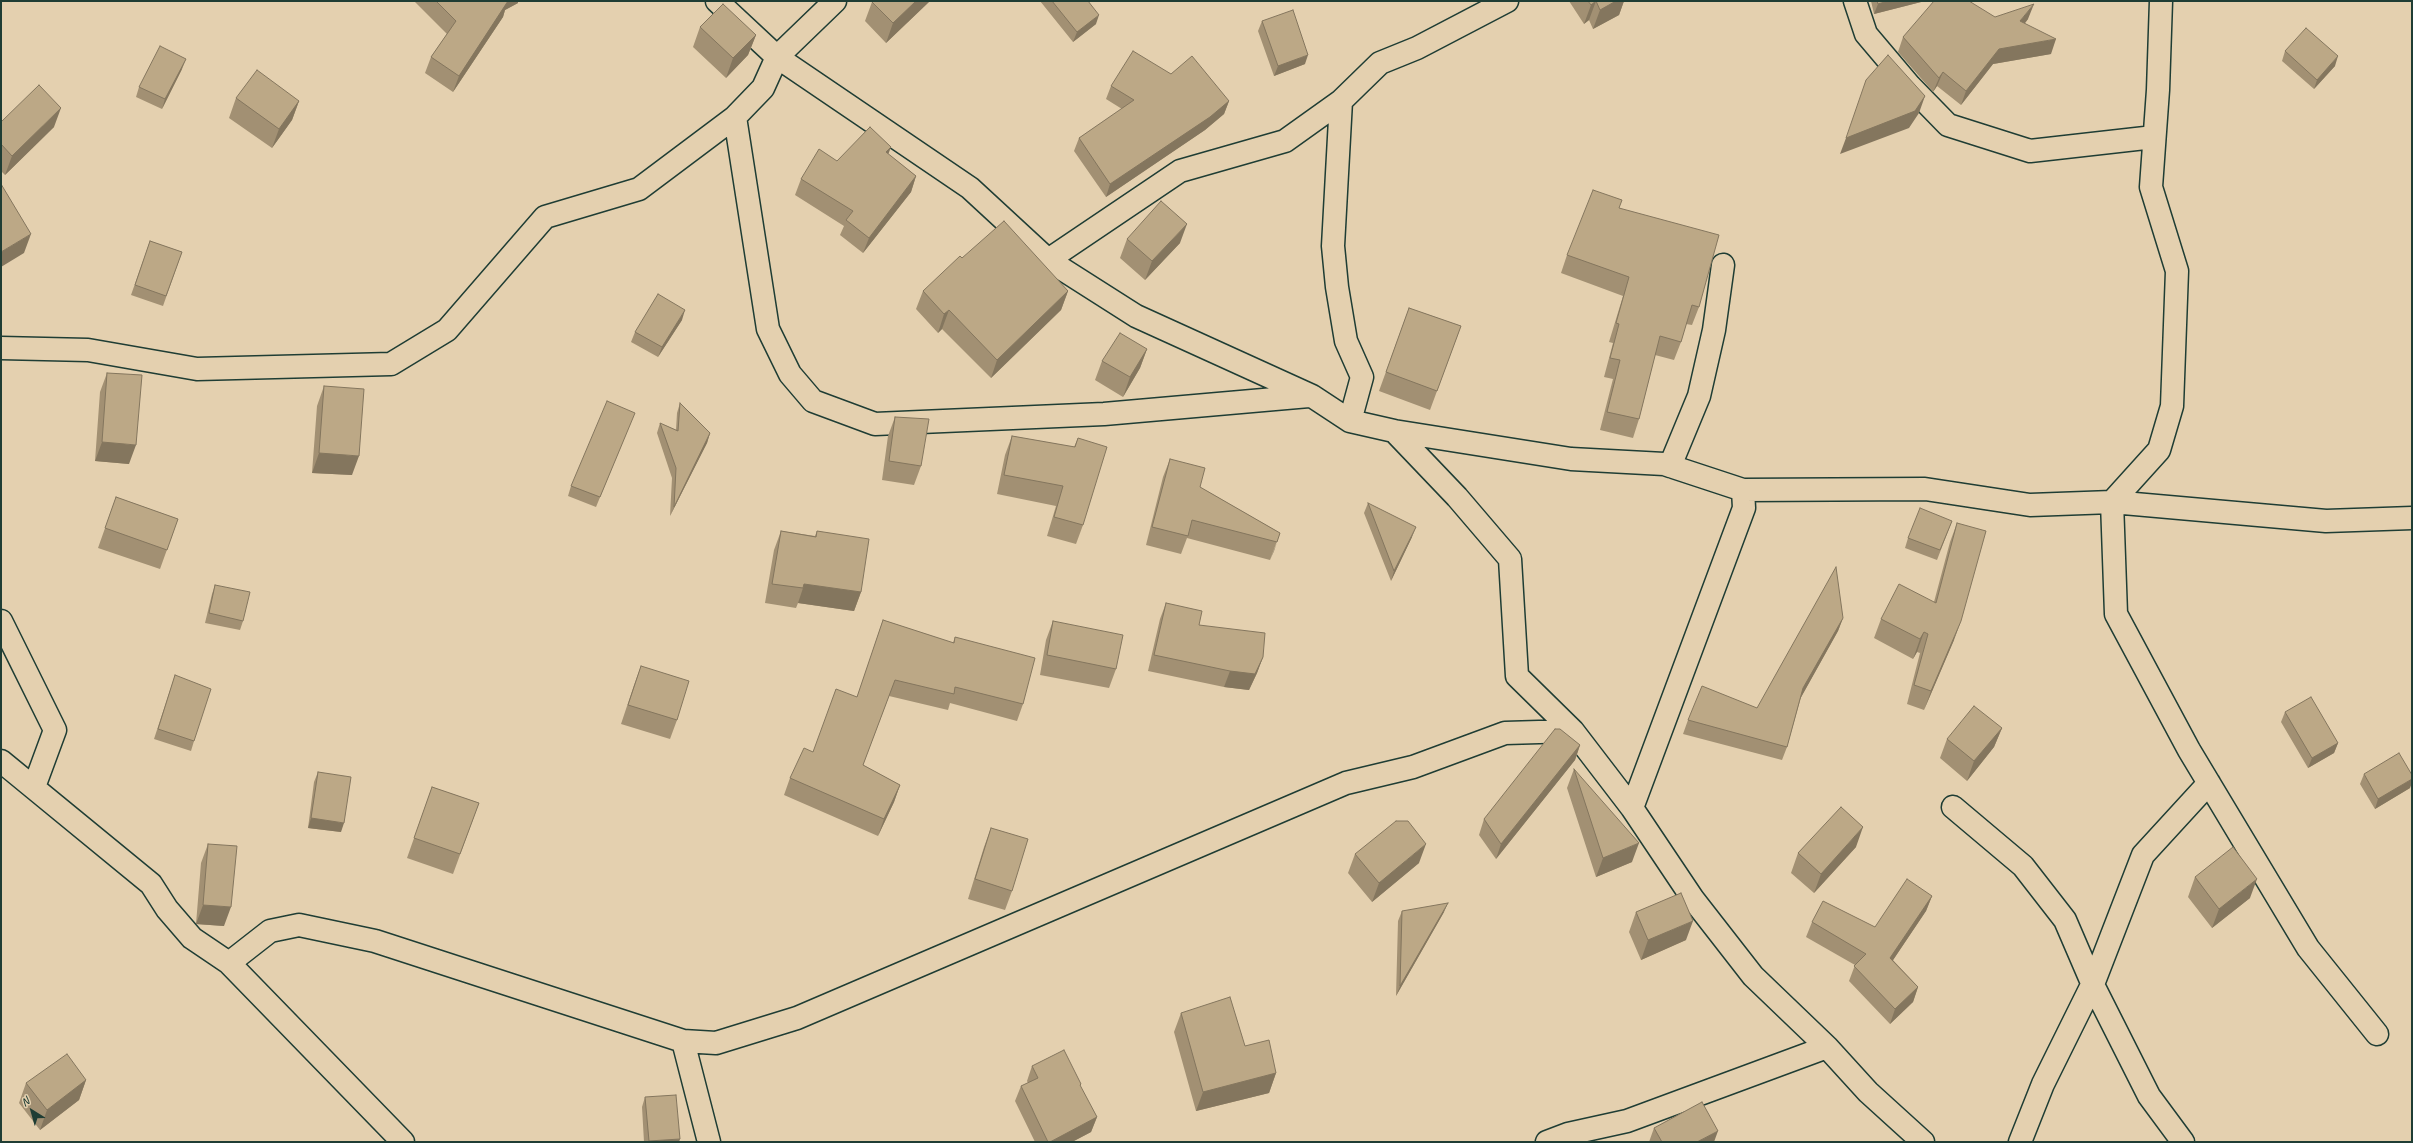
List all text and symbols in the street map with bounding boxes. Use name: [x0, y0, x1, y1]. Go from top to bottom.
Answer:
north arrow: [12, 1091, 52, 1131]
text: N: [18, 1094, 32, 1109]

